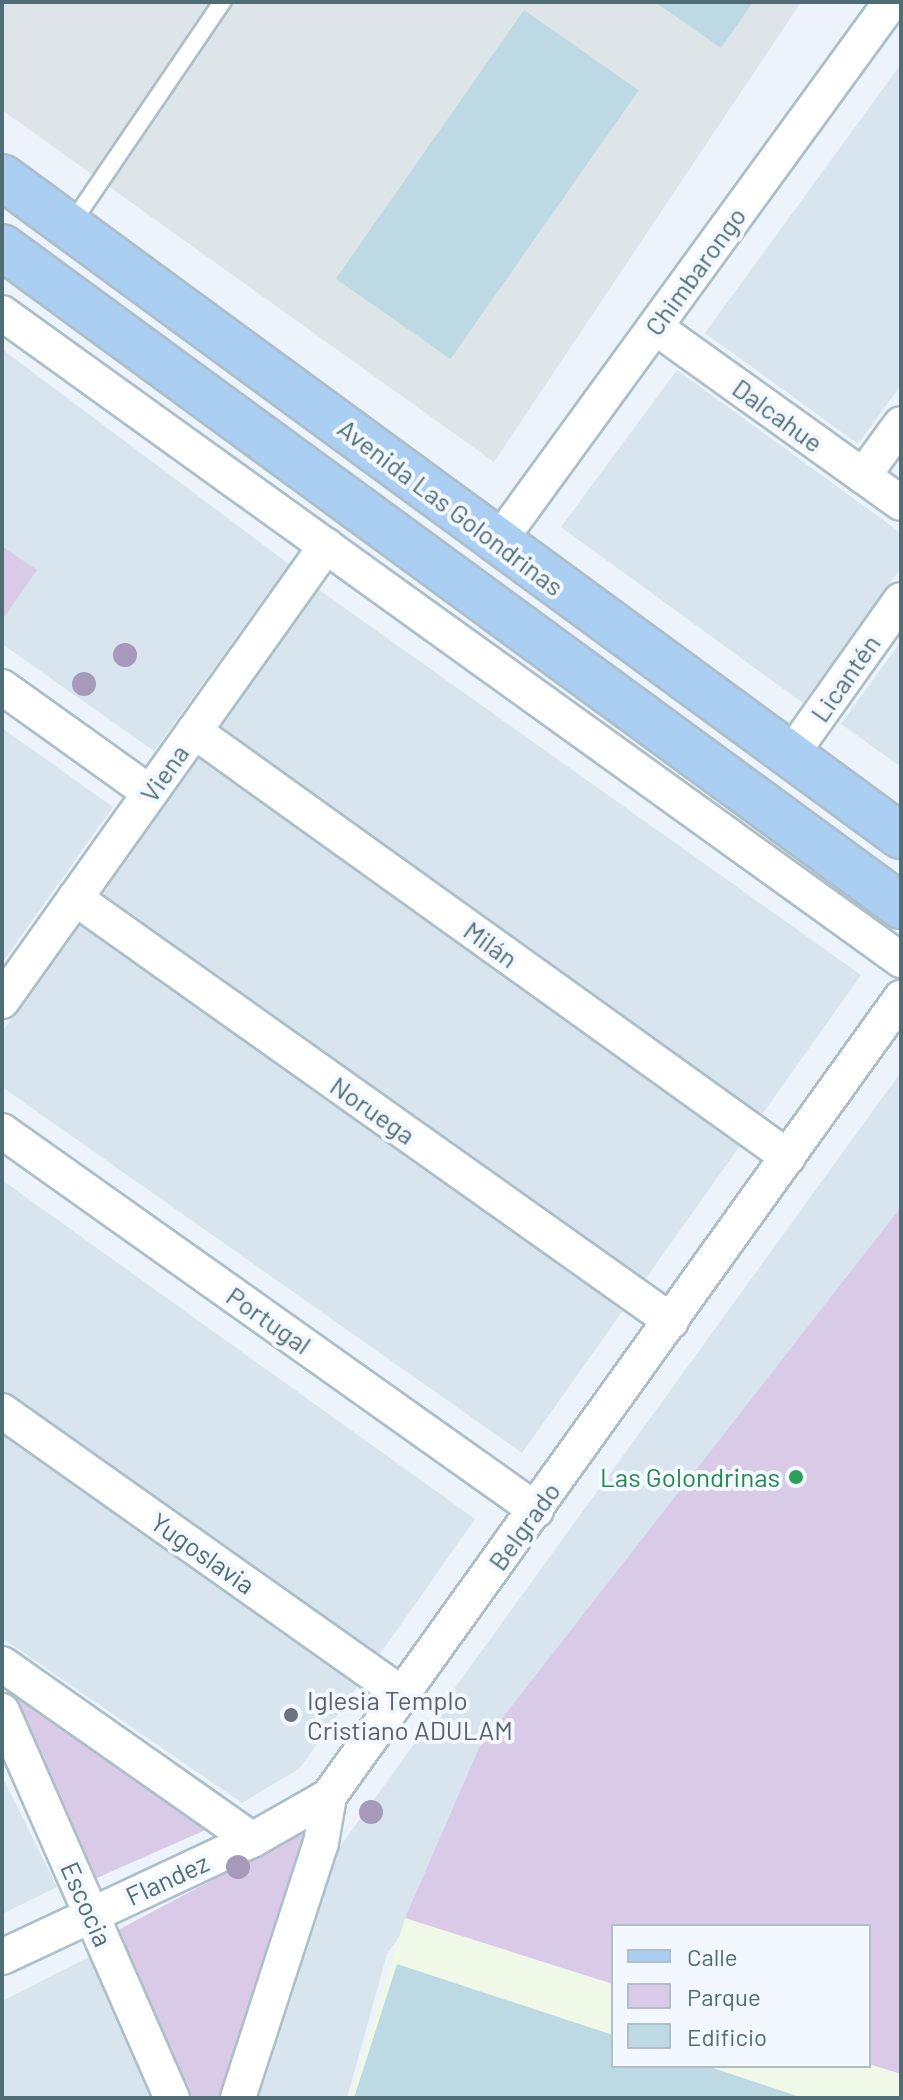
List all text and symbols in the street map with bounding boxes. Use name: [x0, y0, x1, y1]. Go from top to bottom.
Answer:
street label: Chimbarongo: [638, 201, 752, 341]
street label: Dalcahue: [727, 372, 829, 458]
street label: Avenida Las Golondrinas: [332, 412, 570, 602]
street label: Licantén: [804, 628, 886, 728]
street label: Viena: [133, 738, 195, 808]
street label: Milán: [458, 914, 524, 974]
street label: Noruega: [325, 1070, 421, 1150]
street label: Portugal: [221, 1280, 317, 1360]
place label: Las Golondrinas: [600, 1461, 780, 1493]
marker: Las Golondrinas: [787, 1468, 805, 1486]
street label: Belgrado: [482, 1476, 566, 1576]
street label: Yugoslavia: [145, 1506, 261, 1600]
place label: Iglesia Templo Cristiano ADULAM: [307, 1684, 513, 1746]
marker: Iglesia Templo Cristiano ADULAM: [282, 1706, 300, 1724]
street label: Flandez: [121, 1846, 213, 1912]
street label: Escocia: [55, 1857, 119, 1951]
legend: [611, 1924, 871, 2068]
text: Calle: [687, 1942, 738, 1971]
text: Parque: [687, 1982, 761, 2011]
text: Edificio: [687, 2022, 767, 2051]

